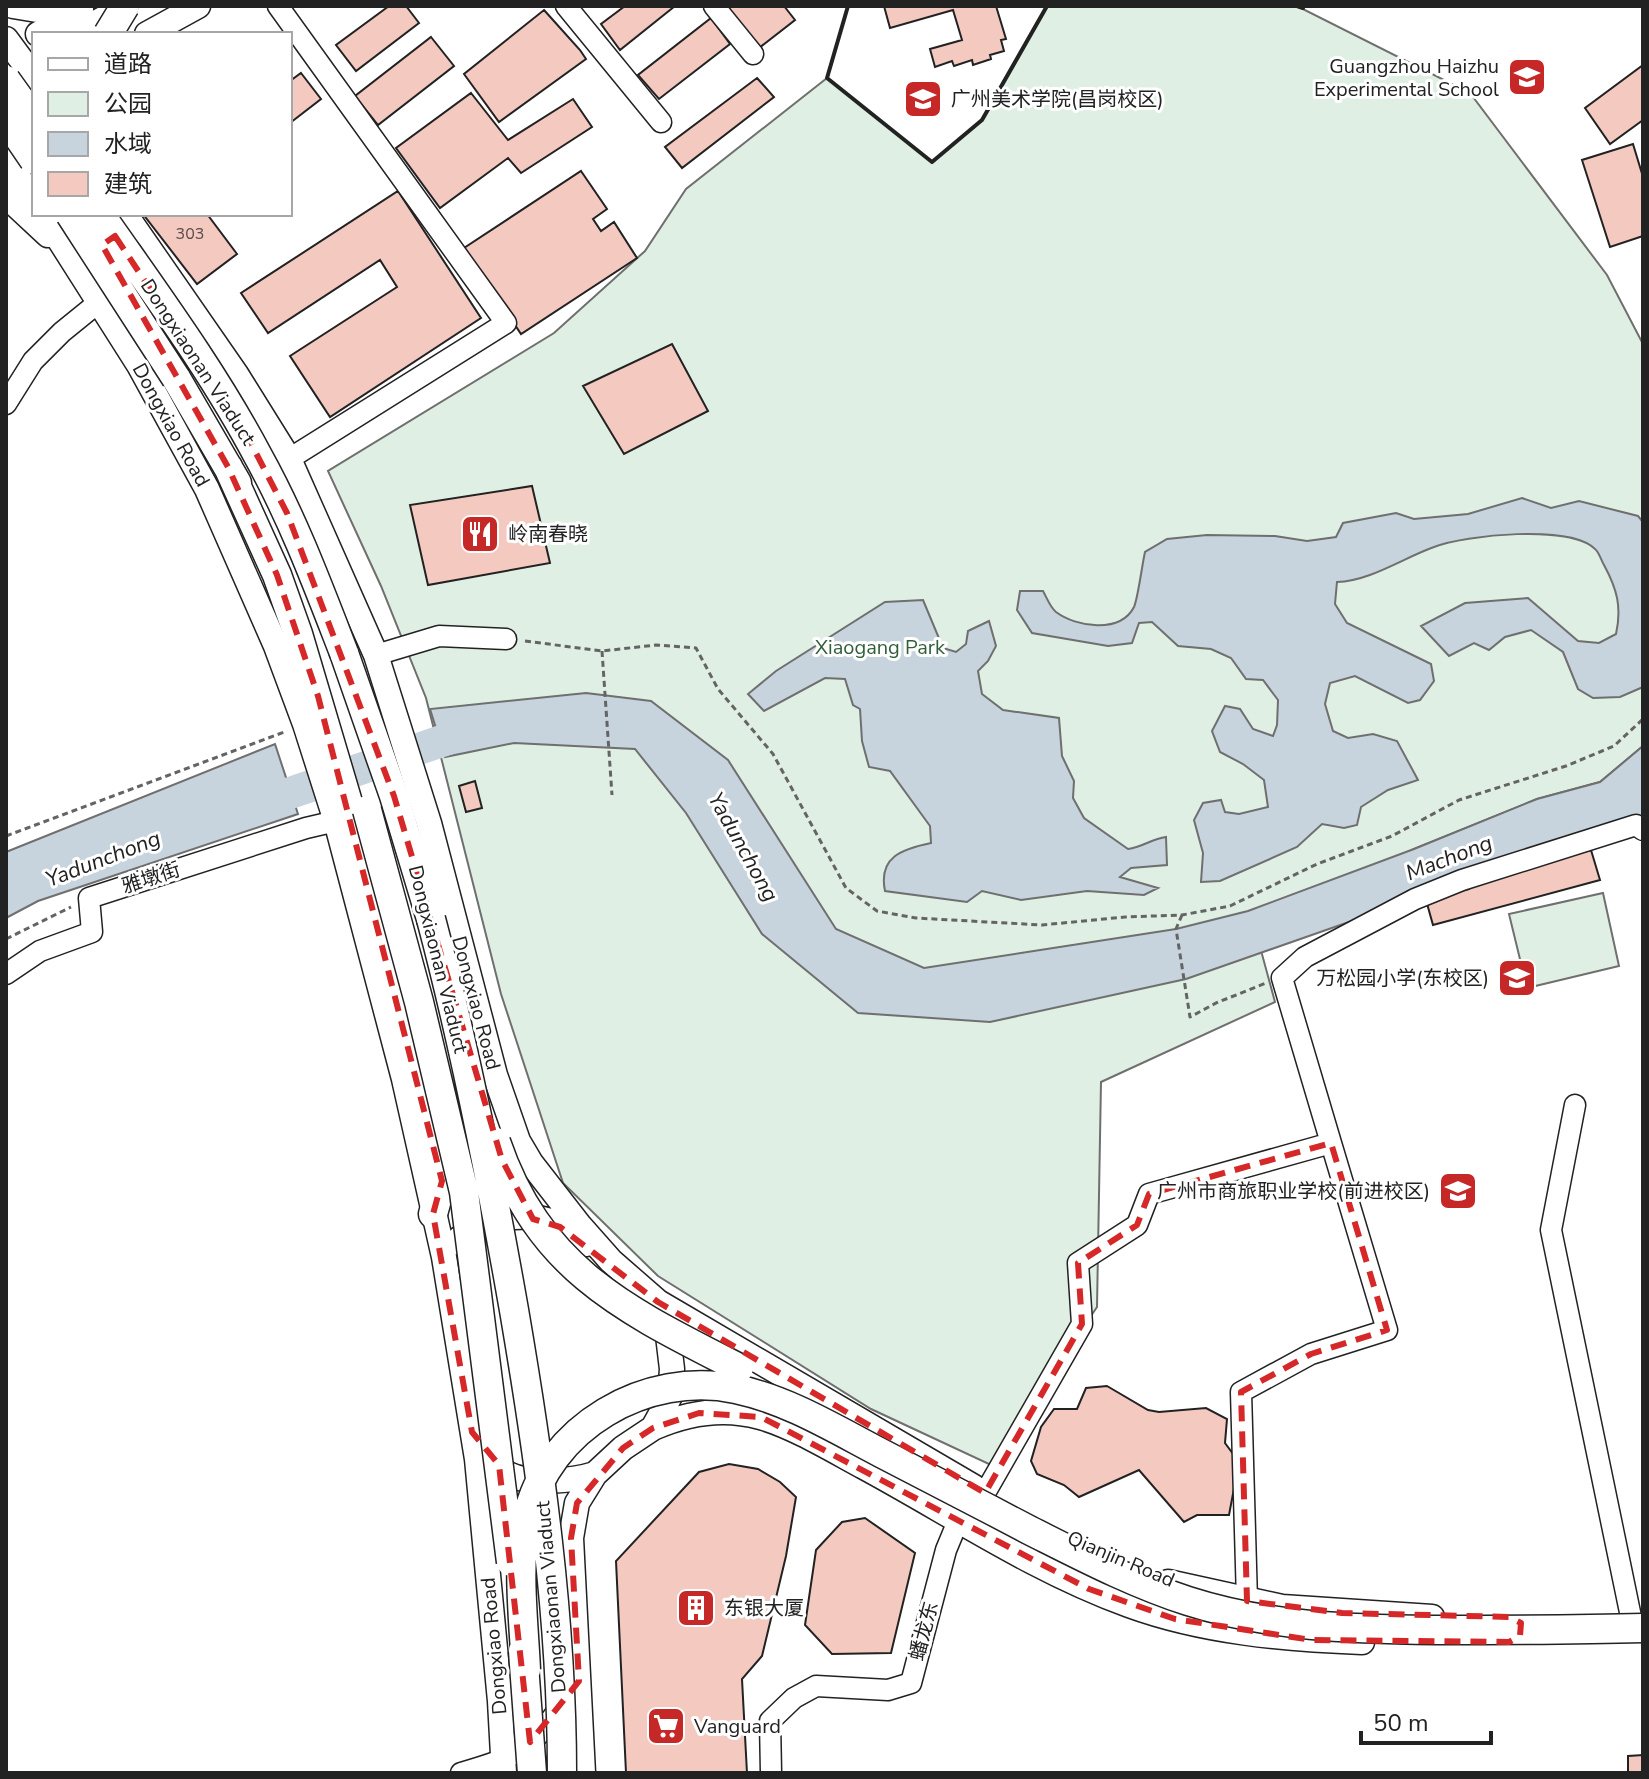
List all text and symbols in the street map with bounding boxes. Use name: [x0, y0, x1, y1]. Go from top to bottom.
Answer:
legend: [32, 32, 292, 216]
text: 道路: [104, 48, 152, 80]
place label: Guangzhou Haizhu Experimental School: [1314, 53, 1499, 103]
school or university icon: Guangzhou Haizhu Experimental School: [1506, 56, 1548, 98]
school or university icon: 广州美术学院(昌岗校区): [902, 78, 944, 120]
place label: 广州美术学院(昌岗校区): [951, 86, 1164, 113]
text: 公园: [104, 88, 152, 120]
text: 水域: [104, 128, 152, 160]
text: 建筑: [104, 168, 152, 200]
house number: 303: [176, 223, 204, 245]
street label: Dongxiaonan Viaduct: [134, 274, 262, 451]
street label: Dongxiao Road: [126, 358, 216, 492]
restaurant icon: 岭南春晓: [459, 513, 501, 555]
place label: 岭南春晓: [508, 521, 588, 548]
park label: Xiaogang Park: [815, 634, 946, 661]
water label: Yadunchong: [701, 787, 786, 907]
water label: Yadunchong: [41, 823, 165, 895]
water label: Machong: [1401, 828, 1497, 888]
street label: 雅墩街: [118, 856, 184, 900]
street label: Dongxiaonan Viaduct: [402, 862, 475, 1057]
street label: Dongxiao Road: [445, 933, 507, 1073]
school or university icon: 万松园小学(东校区): [1496, 957, 1538, 999]
place label: 万松园小学(东校区): [1316, 965, 1489, 992]
school or university icon: 广州市商旅职业学校(前进校区): [1437, 1170, 1479, 1212]
place label: 广州市商旅职业学校(前进校区): [1157, 1178, 1430, 1205]
street label: Dongxiaonan Viaduct: [529, 1499, 573, 1694]
street label: Qianjin Road: [1063, 1524, 1179, 1594]
street label: Dongxiao Road: [475, 1576, 513, 1716]
building icon: 东银大厦: [675, 1587, 717, 1629]
place label: 东银大厦: [724, 1595, 804, 1622]
street label: 蟠龙东: [903, 1599, 945, 1663]
scale bar: [1361, 1695, 1491, 1745]
supermarket icon: Vanguard: [645, 1705, 687, 1747]
text: 50 m: [1373, 1707, 1429, 1739]
place label: Vanguard: [693, 1713, 781, 1740]

